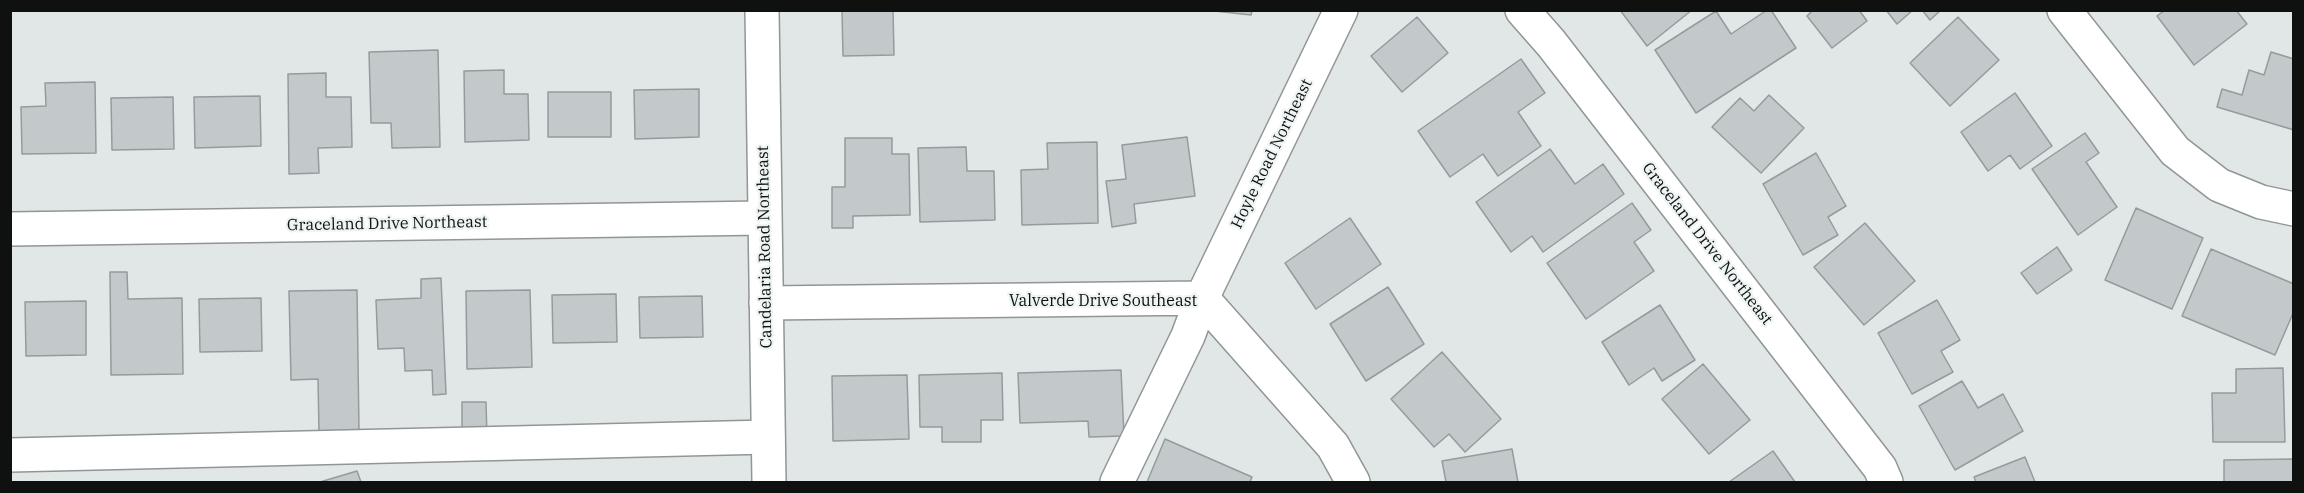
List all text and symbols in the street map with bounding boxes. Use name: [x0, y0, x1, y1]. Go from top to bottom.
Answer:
street label: Hoyle Road Northeast: [1227, 76, 1317, 232]
street label: Candelaria Road Northeast: [754, 146, 776, 348]
street label: Graceland Drive Northeast: [1638, 159, 1776, 329]
street label: Graceland Drive Northeast: [287, 213, 487, 235]
street label: Valverde Drive Southeast: [1009, 291, 1197, 311]

